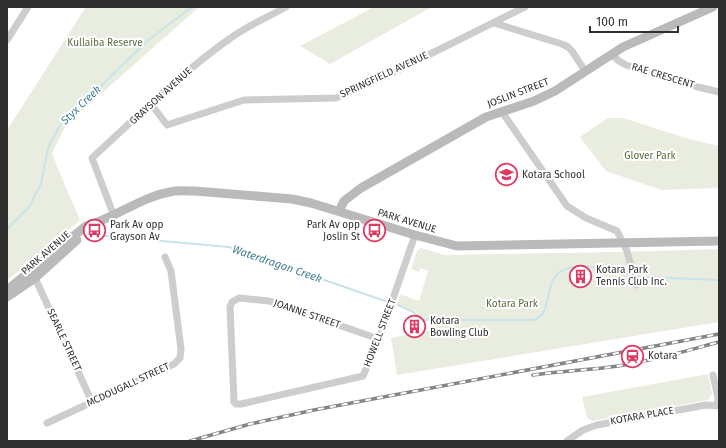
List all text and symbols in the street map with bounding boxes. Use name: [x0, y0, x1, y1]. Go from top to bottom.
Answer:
scale bar: [590, 8, 678, 34]
text: 100 m: [596, 15, 628, 29]
park label: Kullaiba Reserve: [67, 37, 143, 49]
street label: SPRINGFIELD AVENUE: [338, 49, 430, 101]
street label: RAE CRESCENT: [630, 61, 697, 91]
street label: GRAYSON AVENUE: [127, 65, 195, 127]
street label: JOSLIN STREET: [485, 75, 551, 110]
water label: Styx Creek: [58, 83, 104, 128]
park label: Glover Park: [624, 150, 677, 162]
school or university icon: Kotara School: [493, 162, 519, 188]
place label: Kotara School: [522, 169, 585, 181]
street label: PARK AVENUE: [376, 206, 438, 236]
bus stop icon: Park Av opp Grayson Av: [81, 218, 107, 244]
bus stop icon: Park Av opp Joslin St: [362, 218, 388, 244]
place label: Park Av opp Grayson Av: [110, 219, 163, 243]
place label: Park Av opp Joslin St: [307, 219, 360, 243]
street label: PARK AVENUE: [19, 229, 73, 277]
water label: Waterdragon Creek: [230, 243, 324, 285]
building icon: Kotara Park Tennis Club Inc.: [567, 263, 593, 289]
place label: Kotara Park Tennis Club Inc.: [596, 264, 667, 288]
street label: HOWELL STREET: [361, 296, 399, 369]
street label: JOANNE STREET: [272, 297, 343, 331]
park label: Kotara Park: [486, 298, 539, 310]
street label: SEARLE STREET: [44, 307, 84, 374]
building icon: Kotara Bowling Club: [402, 314, 428, 340]
place label: Kotara Bowling Club: [430, 315, 489, 339]
station icon: Kotara: [619, 343, 645, 369]
place label: Kotara: [648, 350, 678, 362]
street label: MCDOUGALL STREET: [85, 360, 172, 410]
street label: KOTARA PLACE: [609, 404, 675, 428]

